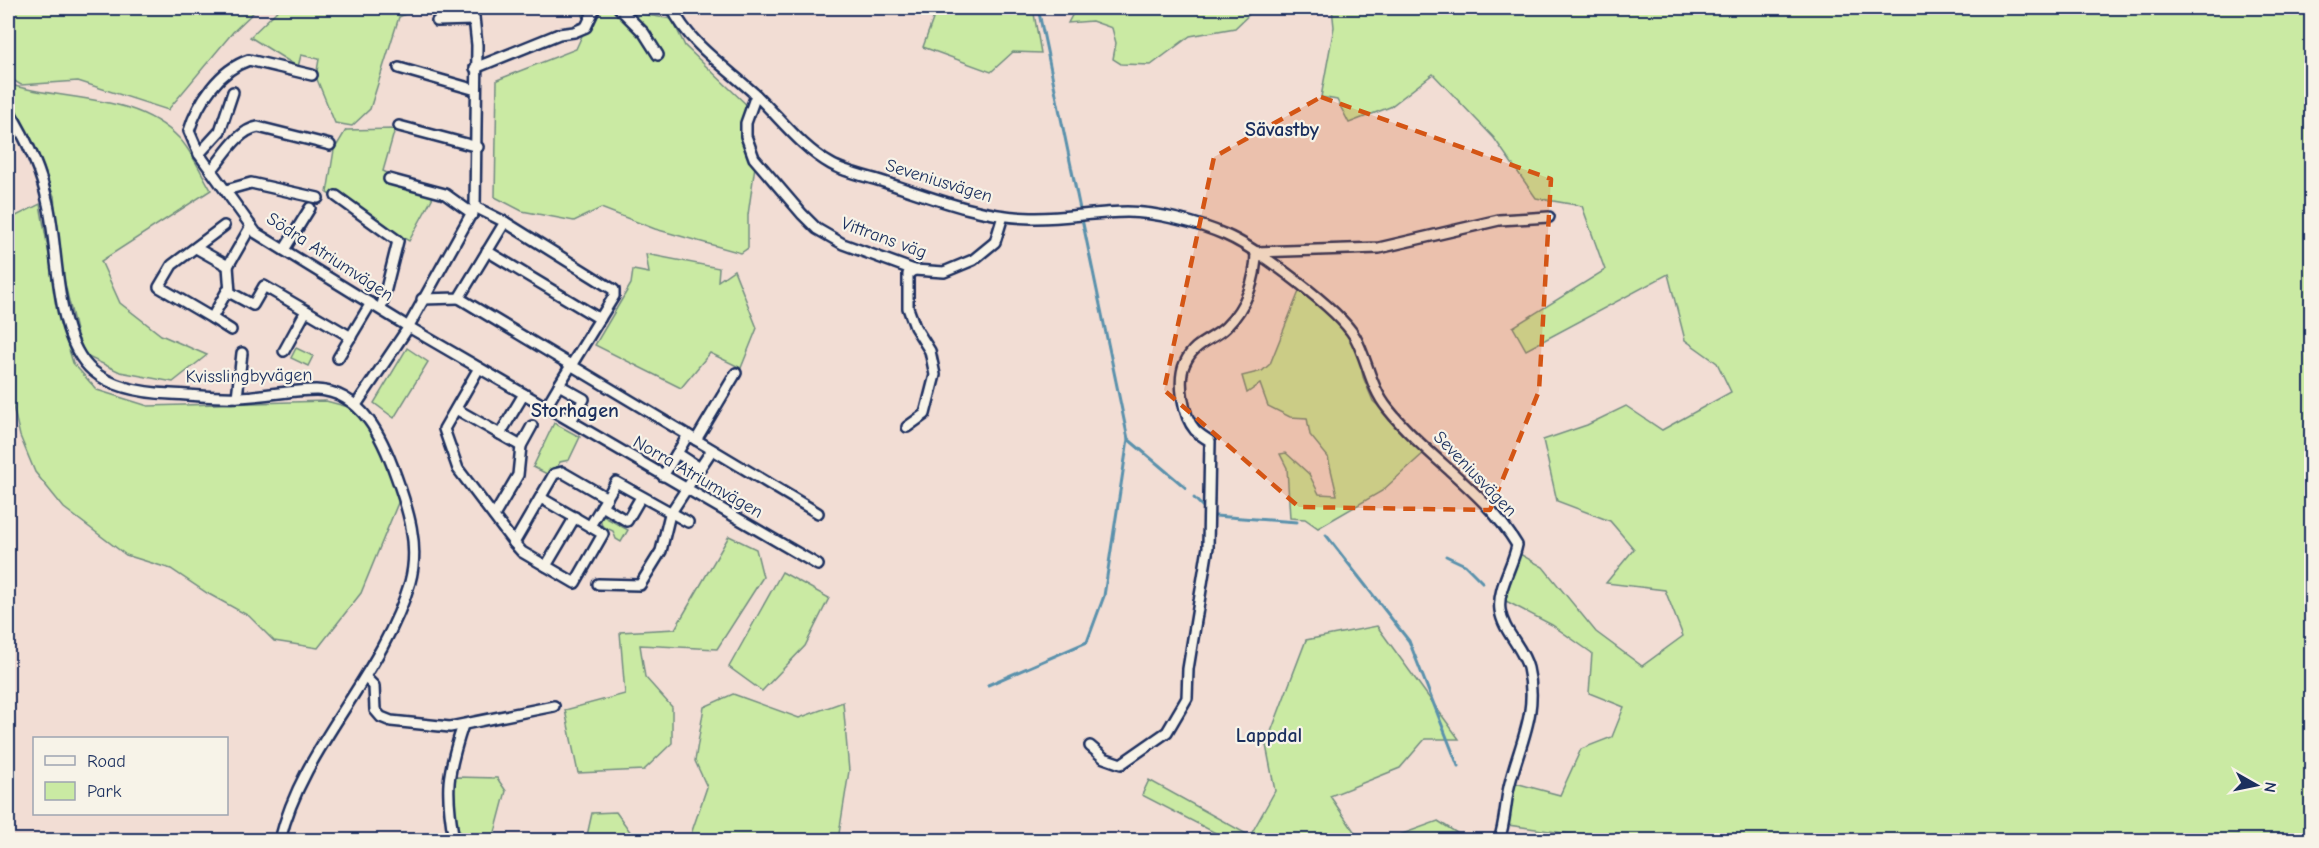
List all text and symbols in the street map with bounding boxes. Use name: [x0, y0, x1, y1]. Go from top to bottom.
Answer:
district label: Sävastby: [1245, 118, 1320, 141]
street label: Seveniusvägen: [883, 155, 995, 207]
street label: Södra Atriumvägen: [263, 208, 397, 306]
street label: Vittrans väg: [838, 213, 930, 263]
street label: Kvisslingbyvägen: [185, 364, 313, 388]
district label: Storhagen: [531, 399, 619, 422]
street label: Seveniusvägen: [1429, 427, 1521, 521]
street label: Norra Atriumvägen: [629, 431, 767, 523]
district label: Lappdal: [1236, 724, 1302, 747]
legend: [33, 737, 228, 815]
text: Road: [87, 751, 126, 772]
north arrow: [2226, 755, 2286, 815]
text: Park: [87, 781, 122, 802]
text: N: [2260, 781, 2280, 794]

